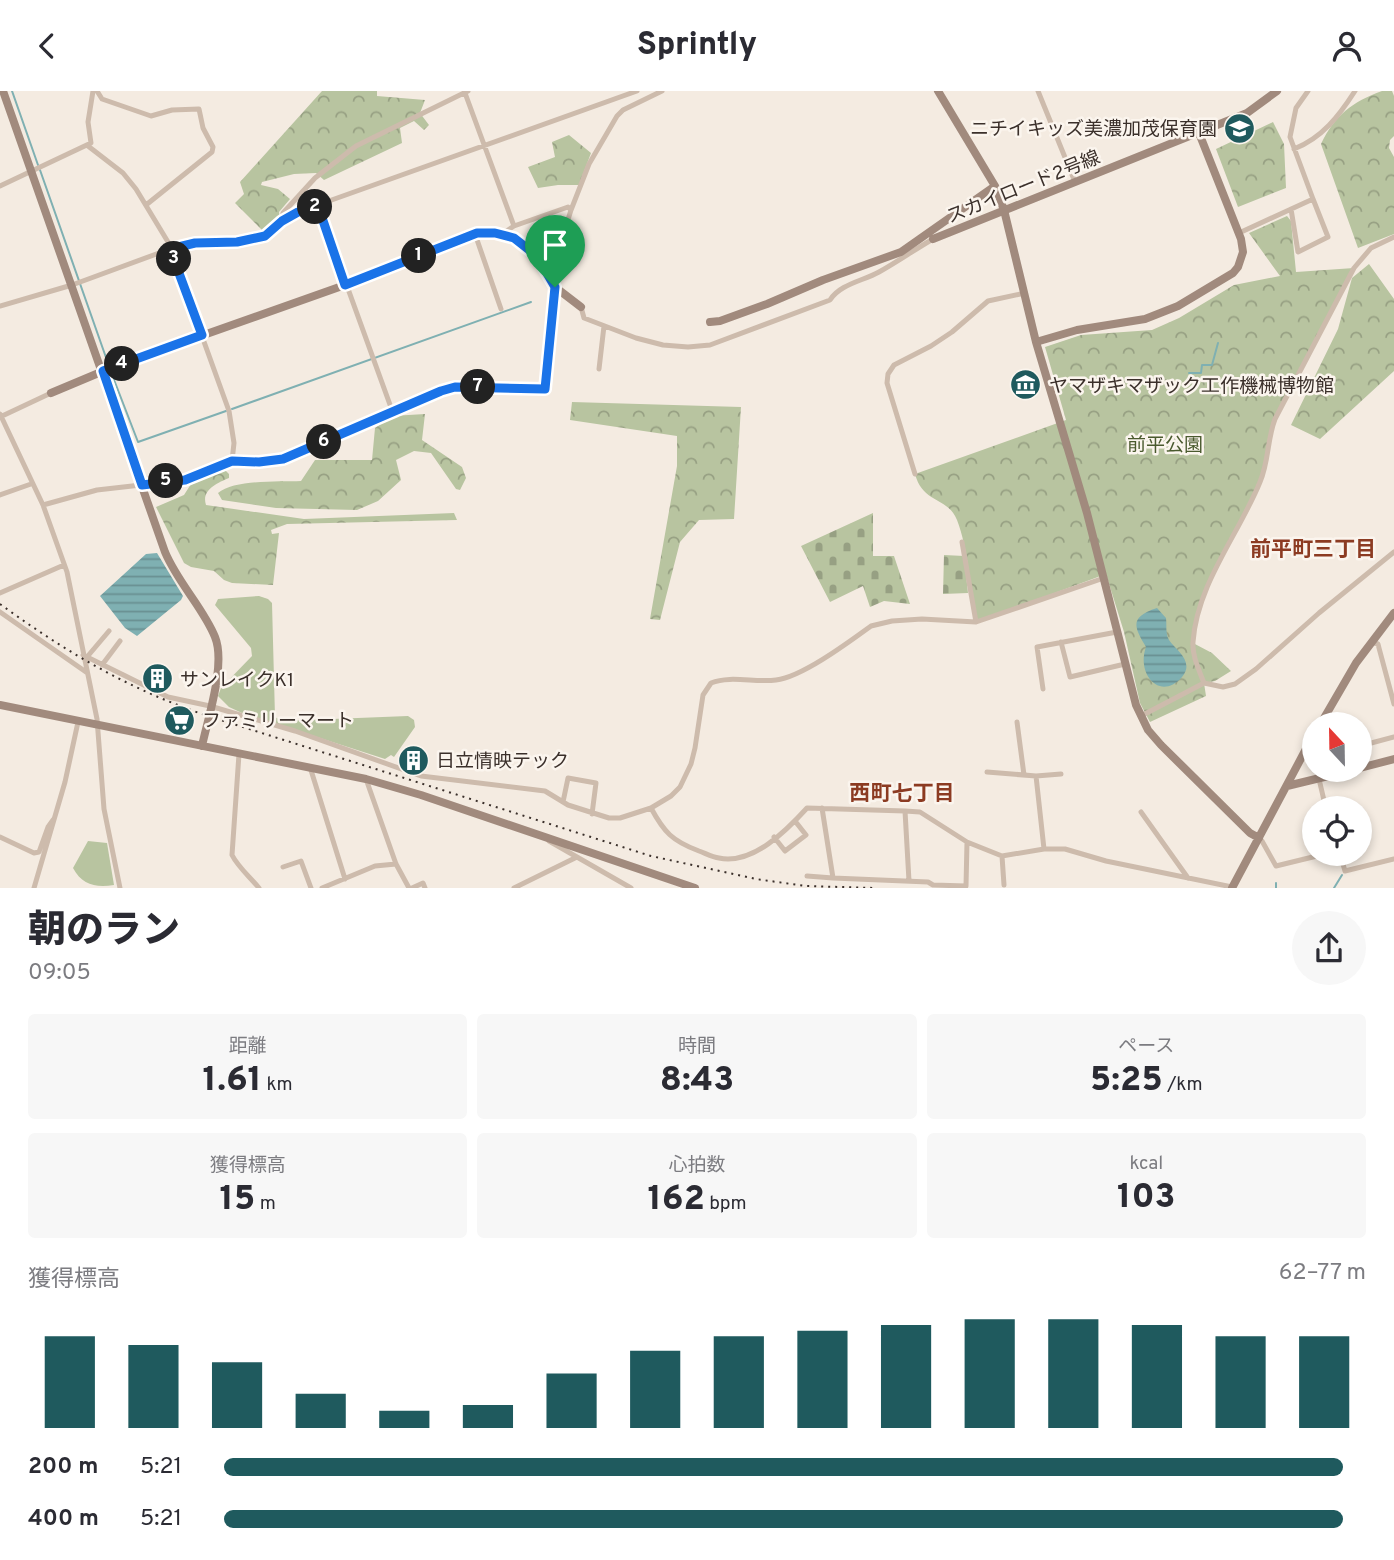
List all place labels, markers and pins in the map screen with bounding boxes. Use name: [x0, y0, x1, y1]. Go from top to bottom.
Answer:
school or university icon: ニチイキッズ美濃加茂保育園: [1223, 111, 1257, 145]
place label: ニチイキッズ美濃加茂保育園: [970, 118, 1217, 142]
pin: 2: [298, 190, 332, 225]
pin: [525, 215, 585, 287]
pin: 1: [402, 239, 436, 273]
pin: 3: [156, 241, 192, 277]
pin: 4: [104, 347, 140, 381]
museum icon: ヤマザキマザック工作機械博物館: [1009, 368, 1043, 402]
pin: 7: [461, 369, 496, 405]
place label: ヤマザキマザック工作機械博物館: [1049, 375, 1334, 399]
pin: 6: [306, 425, 342, 459]
pin: 5: [148, 463, 184, 499]
building icon: サンレイクK1: [140, 662, 174, 696]
place label: サンレイクK1: [180, 669, 294, 693]
supermarket icon: ファミリーマート: [162, 703, 196, 737]
place label: ファミリーマート: [202, 710, 354, 734]
building icon: 日立情映テック: [396, 743, 430, 777]
place label: 日立情映テック: [436, 750, 569, 774]

